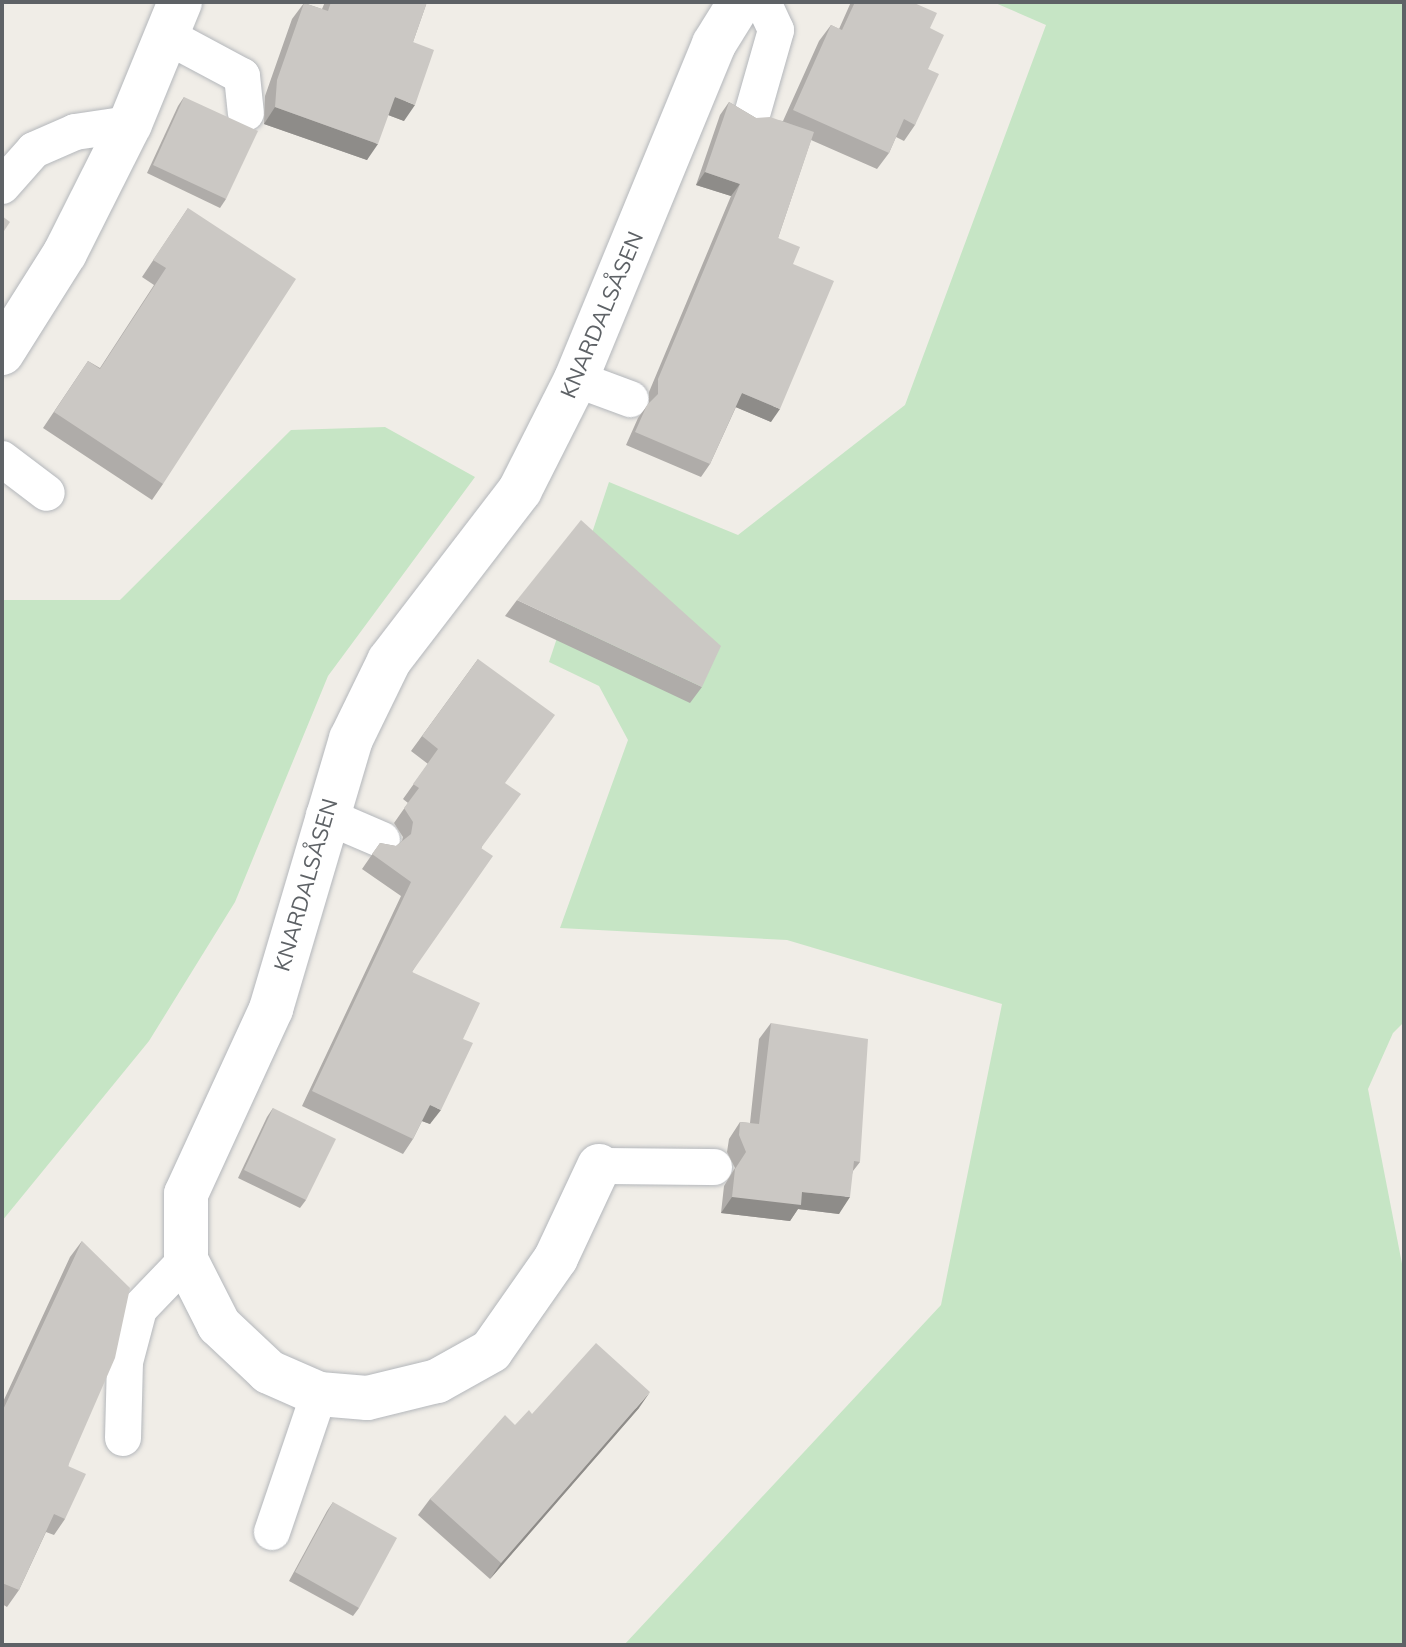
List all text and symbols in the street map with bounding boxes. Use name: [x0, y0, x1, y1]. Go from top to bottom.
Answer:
street label: KNARDALSÅSEN: [555, 228, 649, 402]
street label: KNARDALSÅSEN: [269, 796, 343, 974]

